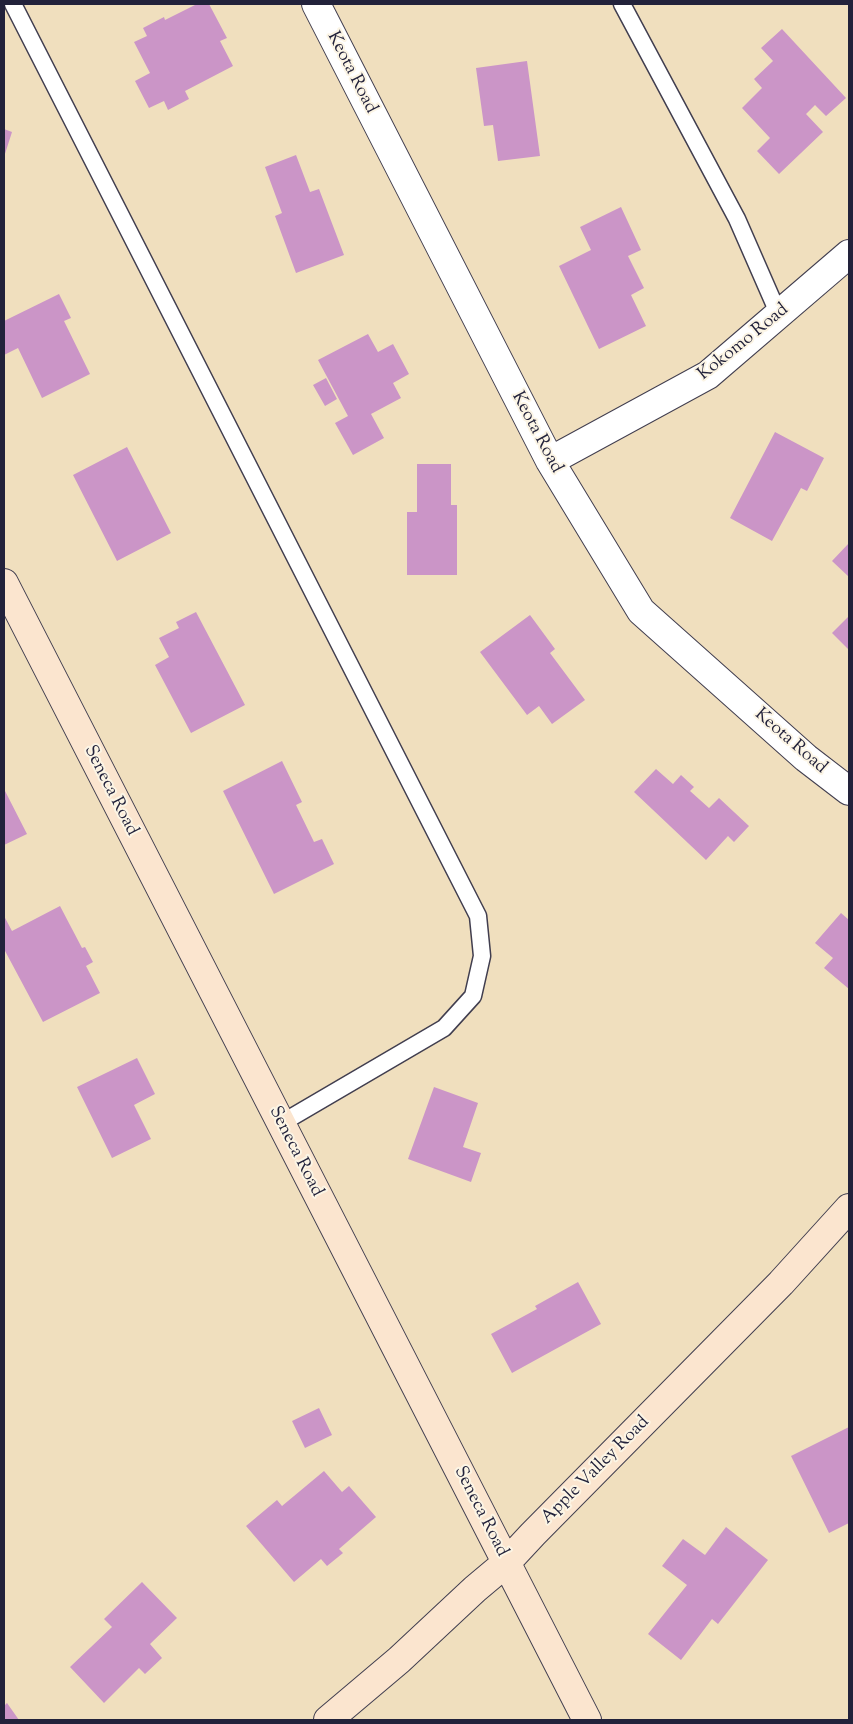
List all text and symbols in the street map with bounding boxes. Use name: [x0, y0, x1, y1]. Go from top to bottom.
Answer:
street label: Keota Road: [321, 28, 381, 118]
street label: Kokomo Road: [694, 300, 794, 386]
street label: Keota Road: [506, 389, 566, 477]
street label: Keota Road: [749, 705, 831, 779]
street label: Seneca Road: [78, 742, 142, 840]
street label: Seneca Road: [263, 1103, 327, 1201]
street label: Apple Valley Road: [537, 1412, 655, 1530]
street label: Seneca Road: [448, 1463, 512, 1561]

